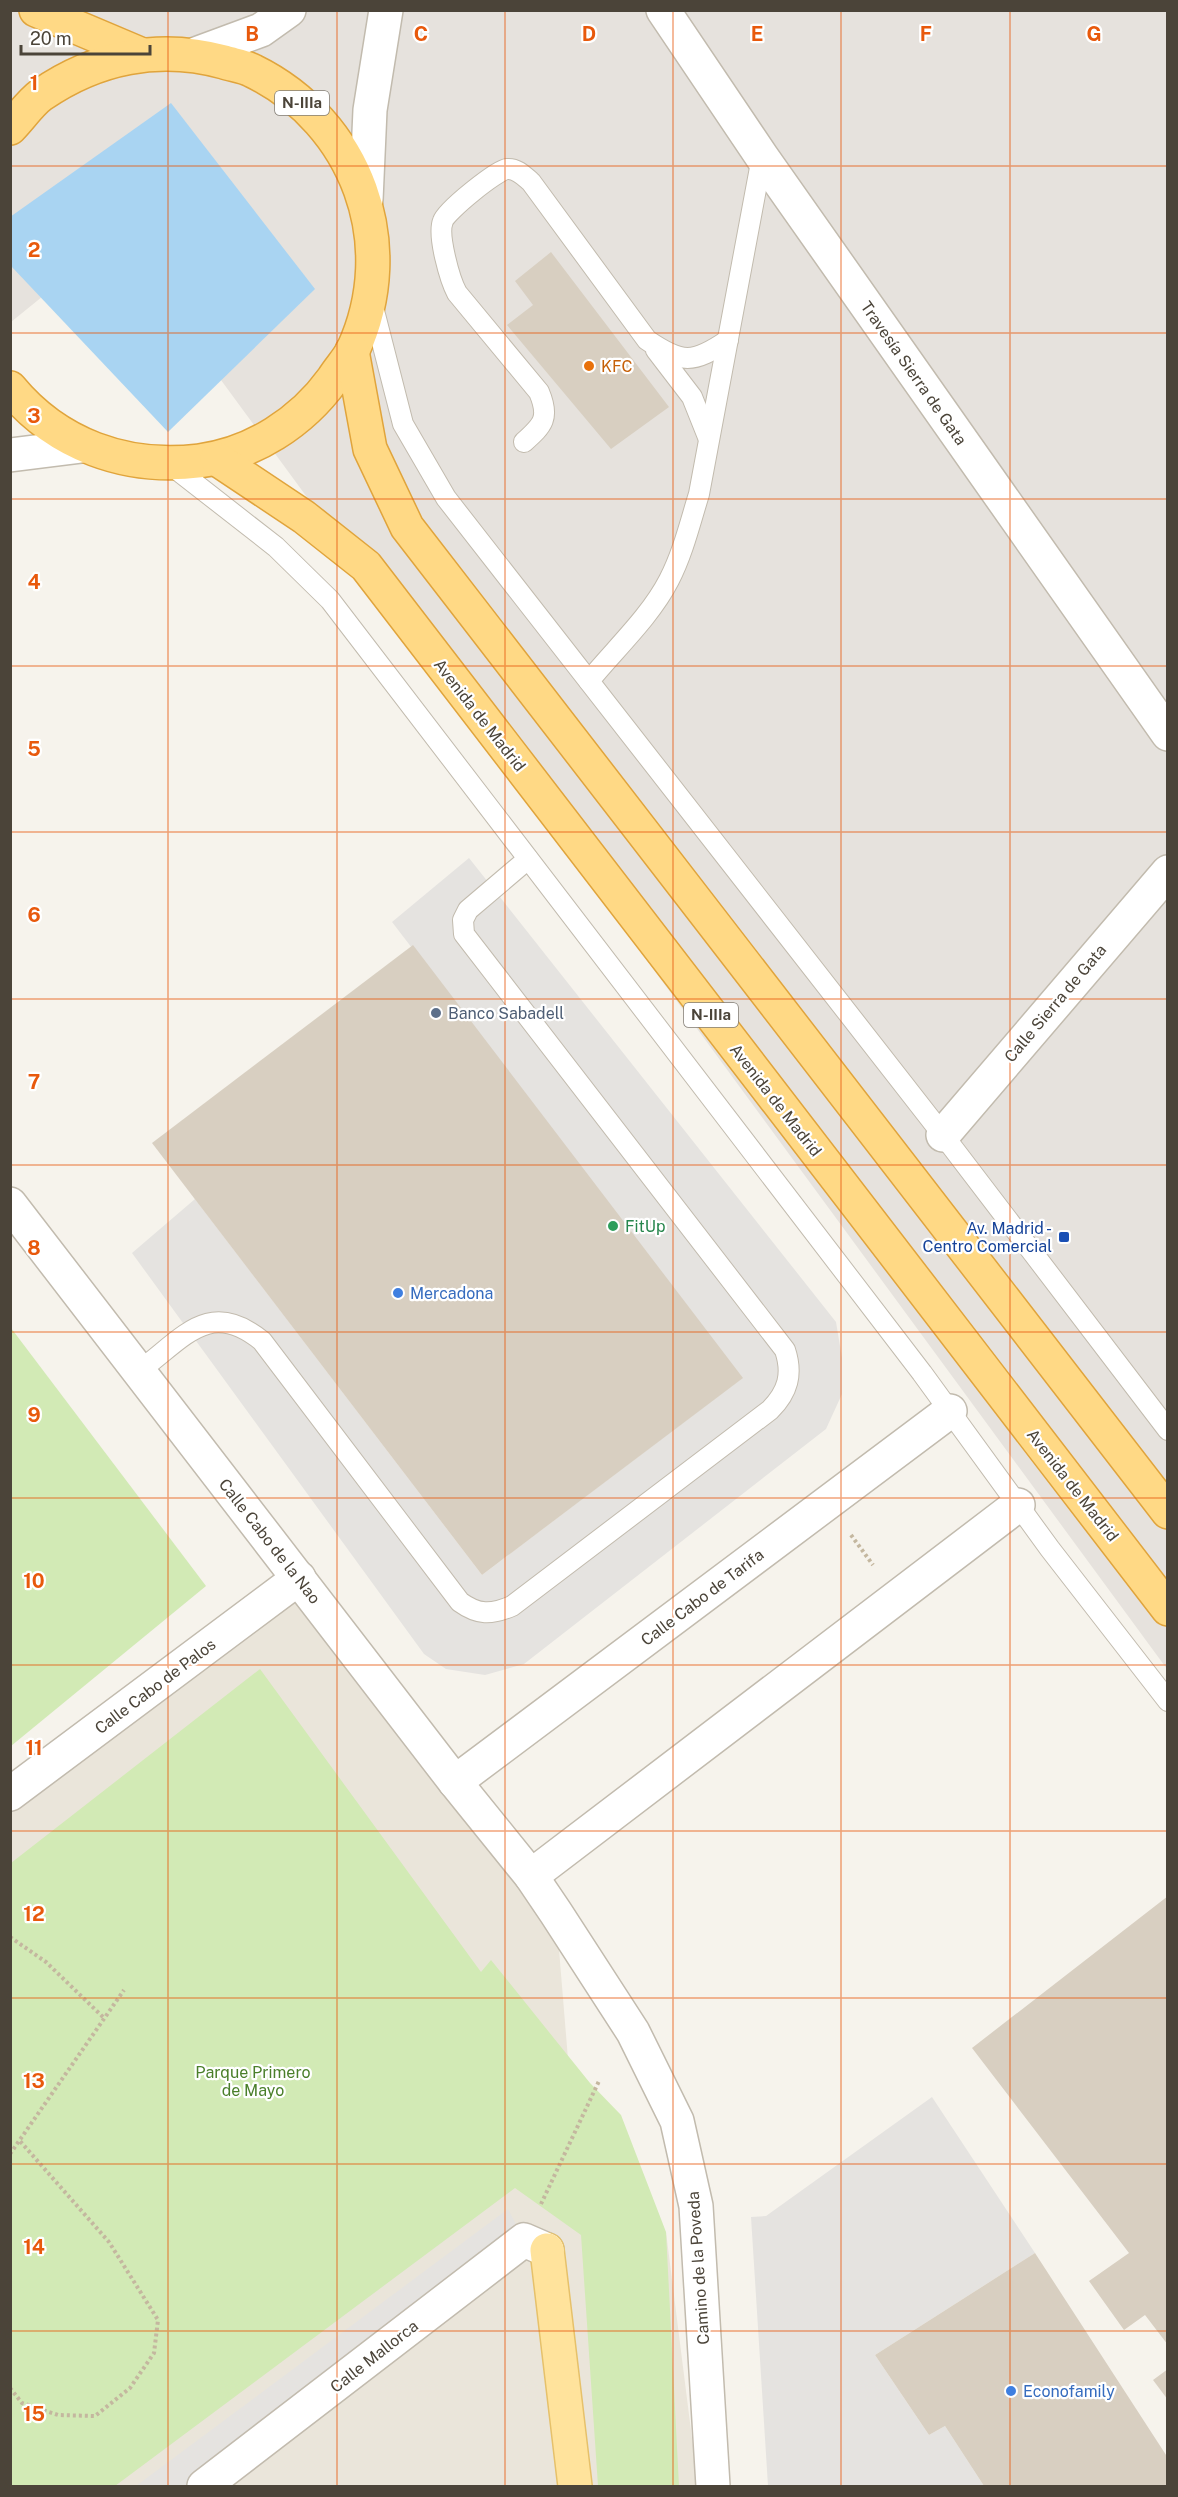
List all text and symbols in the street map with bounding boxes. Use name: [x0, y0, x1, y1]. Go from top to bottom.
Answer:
scale bar: [21, 18, 150, 56]
text: B: [245, 22, 259, 46]
text: C: [414, 22, 428, 46]
text: D: [582, 22, 596, 46]
text: E: [751, 22, 763, 46]
text: F: [920, 22, 932, 46]
text: G: [1086, 22, 1102, 46]
text: 20 m: [30, 28, 72, 49]
text: 1: [30, 71, 38, 95]
road number: N-IIIa: [275, 91, 329, 115]
text: 2: [28, 238, 40, 262]
street label: Travesía Sierra de Gata: [857, 298, 970, 449]
place label: KFC: [601, 357, 632, 376]
marker: KFC: [582, 359, 596, 373]
text: 3: [27, 404, 41, 428]
text: 4: [27, 570, 41, 594]
street label: Avenida de Madrid: [430, 655, 529, 775]
text: 5: [27, 737, 41, 761]
text: 6: [27, 903, 41, 927]
street label: Calle Sierra de Gata: [1001, 941, 1110, 1066]
road number: N-IIIa: [684, 1003, 738, 1027]
place label: Banco Sabadell: [448, 1004, 564, 1023]
marker: Banco Sabadell: [429, 1006, 443, 1020]
street label: Avenida de Madrid: [726, 1040, 825, 1160]
text: 7: [28, 1070, 40, 1094]
place label: FitUp: [625, 1217, 665, 1236]
marker: FitUp: [606, 1219, 620, 1233]
place label: Av. Madrid - Centro Comercial: [923, 1219, 1052, 1256]
marker: Av. Madrid - Centro Comercial: [1057, 1230, 1071, 1244]
text: 8: [27, 1236, 41, 1260]
place label: Mercadona: [410, 1284, 493, 1303]
marker: Mercadona: [391, 1286, 405, 1300]
text: 9: [27, 1403, 41, 1427]
street label: Avenida de Madrid: [1023, 1425, 1122, 1545]
street label: Calle Cabo de la Nao: [215, 1475, 324, 1608]
street label: Calle Cabo de Tarifa: [637, 1545, 767, 1650]
text: 10: [23, 1569, 45, 1593]
street label: Calle Cabo de Palos: [91, 1635, 219, 1738]
text: 11: [25, 1736, 43, 1760]
text: 12: [23, 1902, 45, 1926]
park label: Parque Primero de Mayo: [195, 2063, 311, 2100]
text: 13: [23, 2069, 45, 2093]
street label: Camino de la Poveda: [684, 2191, 713, 2345]
text: 14: [23, 2235, 45, 2259]
street label: Calle Mallorca: [327, 2316, 422, 2397]
place label: Econofamily: [1023, 2382, 1115, 2401]
marker: Econofamily: [1004, 2384, 1018, 2398]
text: 15: [23, 2402, 45, 2426]

